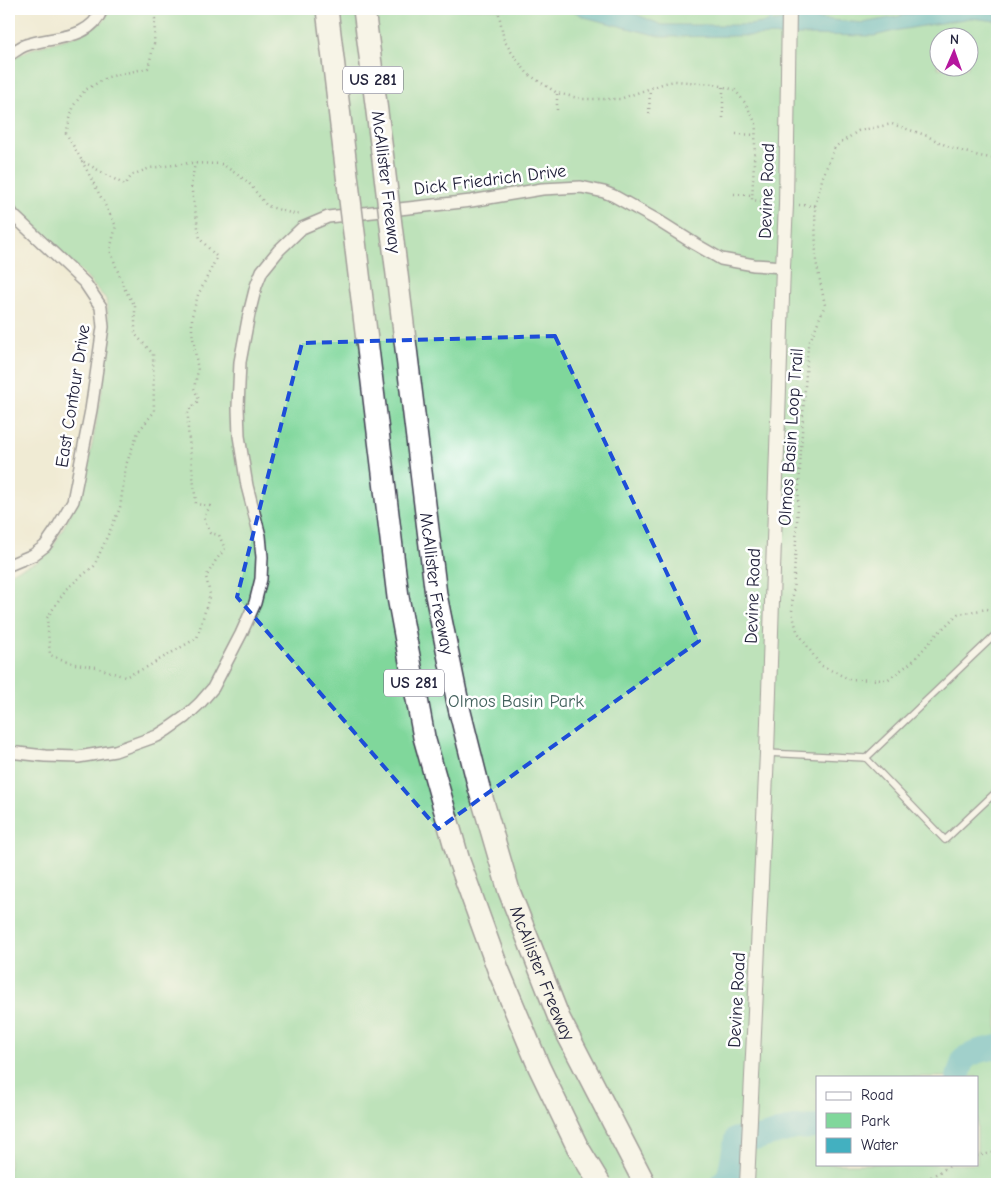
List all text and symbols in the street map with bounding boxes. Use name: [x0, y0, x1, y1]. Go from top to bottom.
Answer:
north arrow: [928, 28, 978, 78]
text: N: [950, 31, 959, 48]
road number: US 281: [343, 66, 403, 94]
street label: McAllister Freeway: [367, 110, 405, 255]
street label: Devine Road: [755, 143, 779, 239]
street label: Dick Friedrich Drive: [413, 160, 567, 200]
street label: East Contour Drive: [51, 323, 95, 469]
street label: Olmos Basin Loop Trail: [774, 347, 808, 527]
street label: McAllister Freeway: [416, 511, 459, 657]
street label: Devine Road: [741, 548, 765, 644]
road number: US 281: [384, 670, 444, 696]
park label: Olmos Basin Park: [448, 691, 584, 712]
street label: McAllister Freeway: [505, 903, 580, 1045]
street label: Devine Road: [724, 952, 750, 1048]
legend: [816, 1076, 978, 1166]
text: Road: [861, 1086, 893, 1104]
text: Park: [861, 1112, 890, 1130]
text: Water: [861, 1136, 898, 1154]

